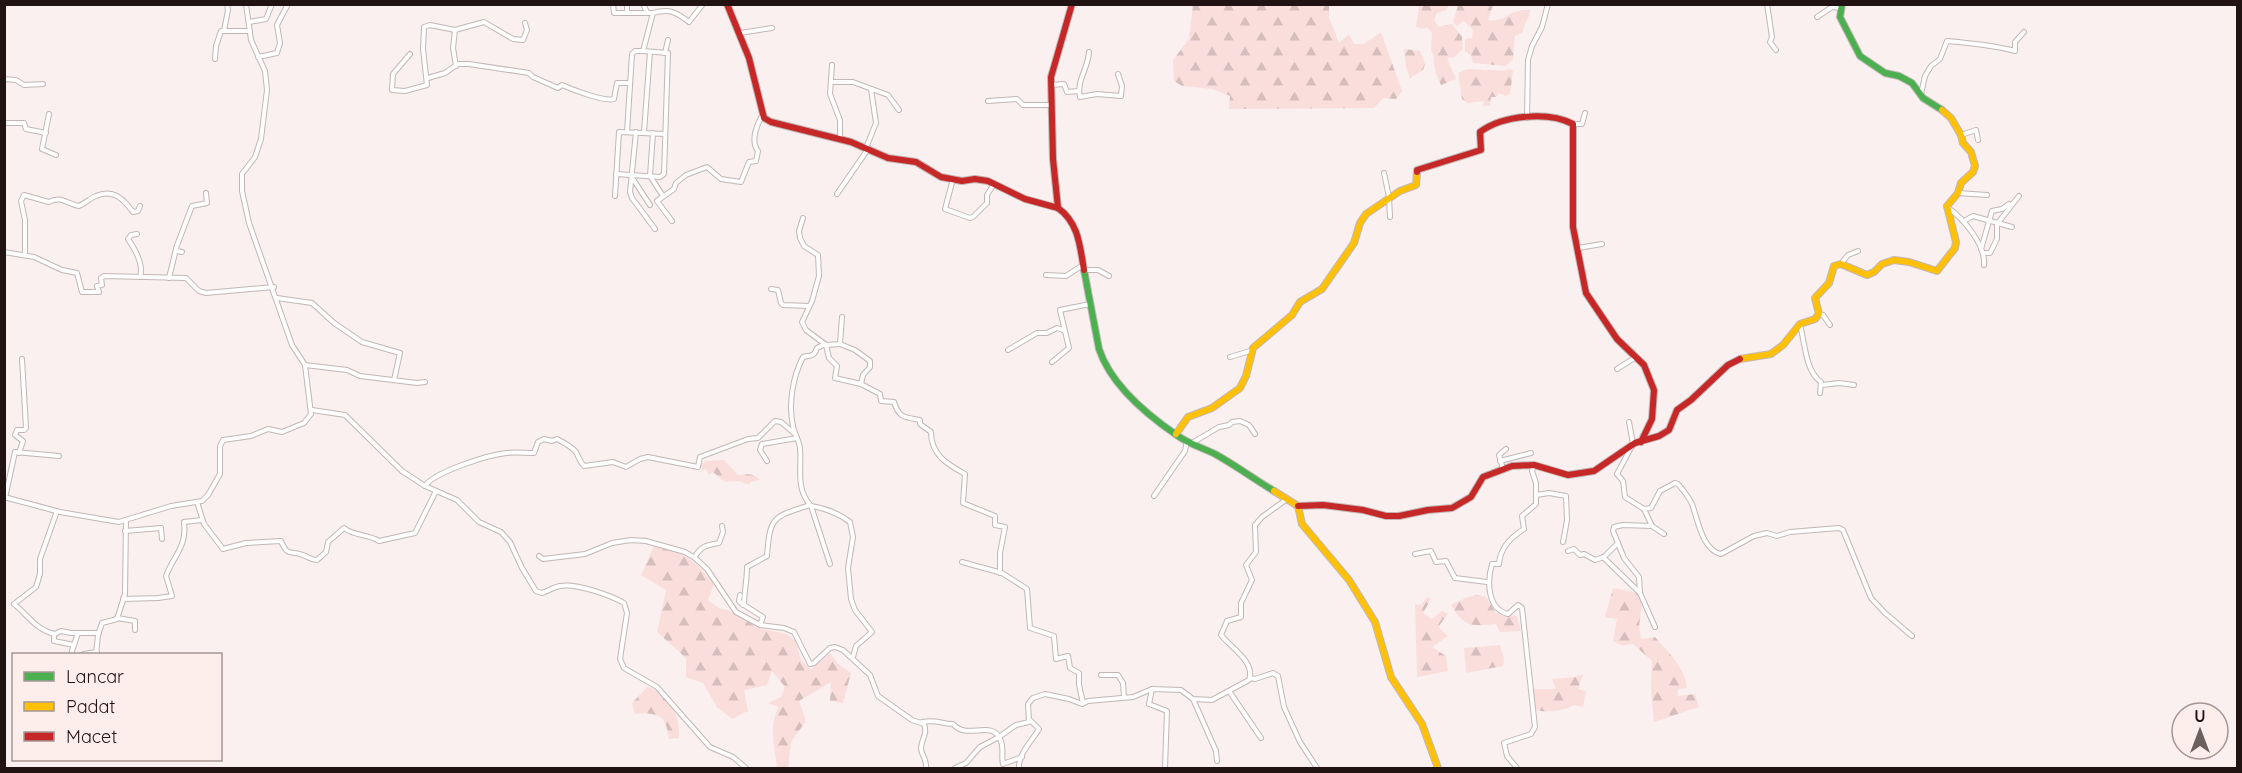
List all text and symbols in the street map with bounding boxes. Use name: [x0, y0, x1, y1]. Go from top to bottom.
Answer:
legend: [12, 653, 222, 761]
text: Lancar: [66, 665, 124, 688]
text: Padat: [66, 695, 115, 718]
north arrow: [2170, 701, 2230, 761]
text: U: [2194, 706, 2206, 726]
text: Macet: [66, 725, 117, 748]

